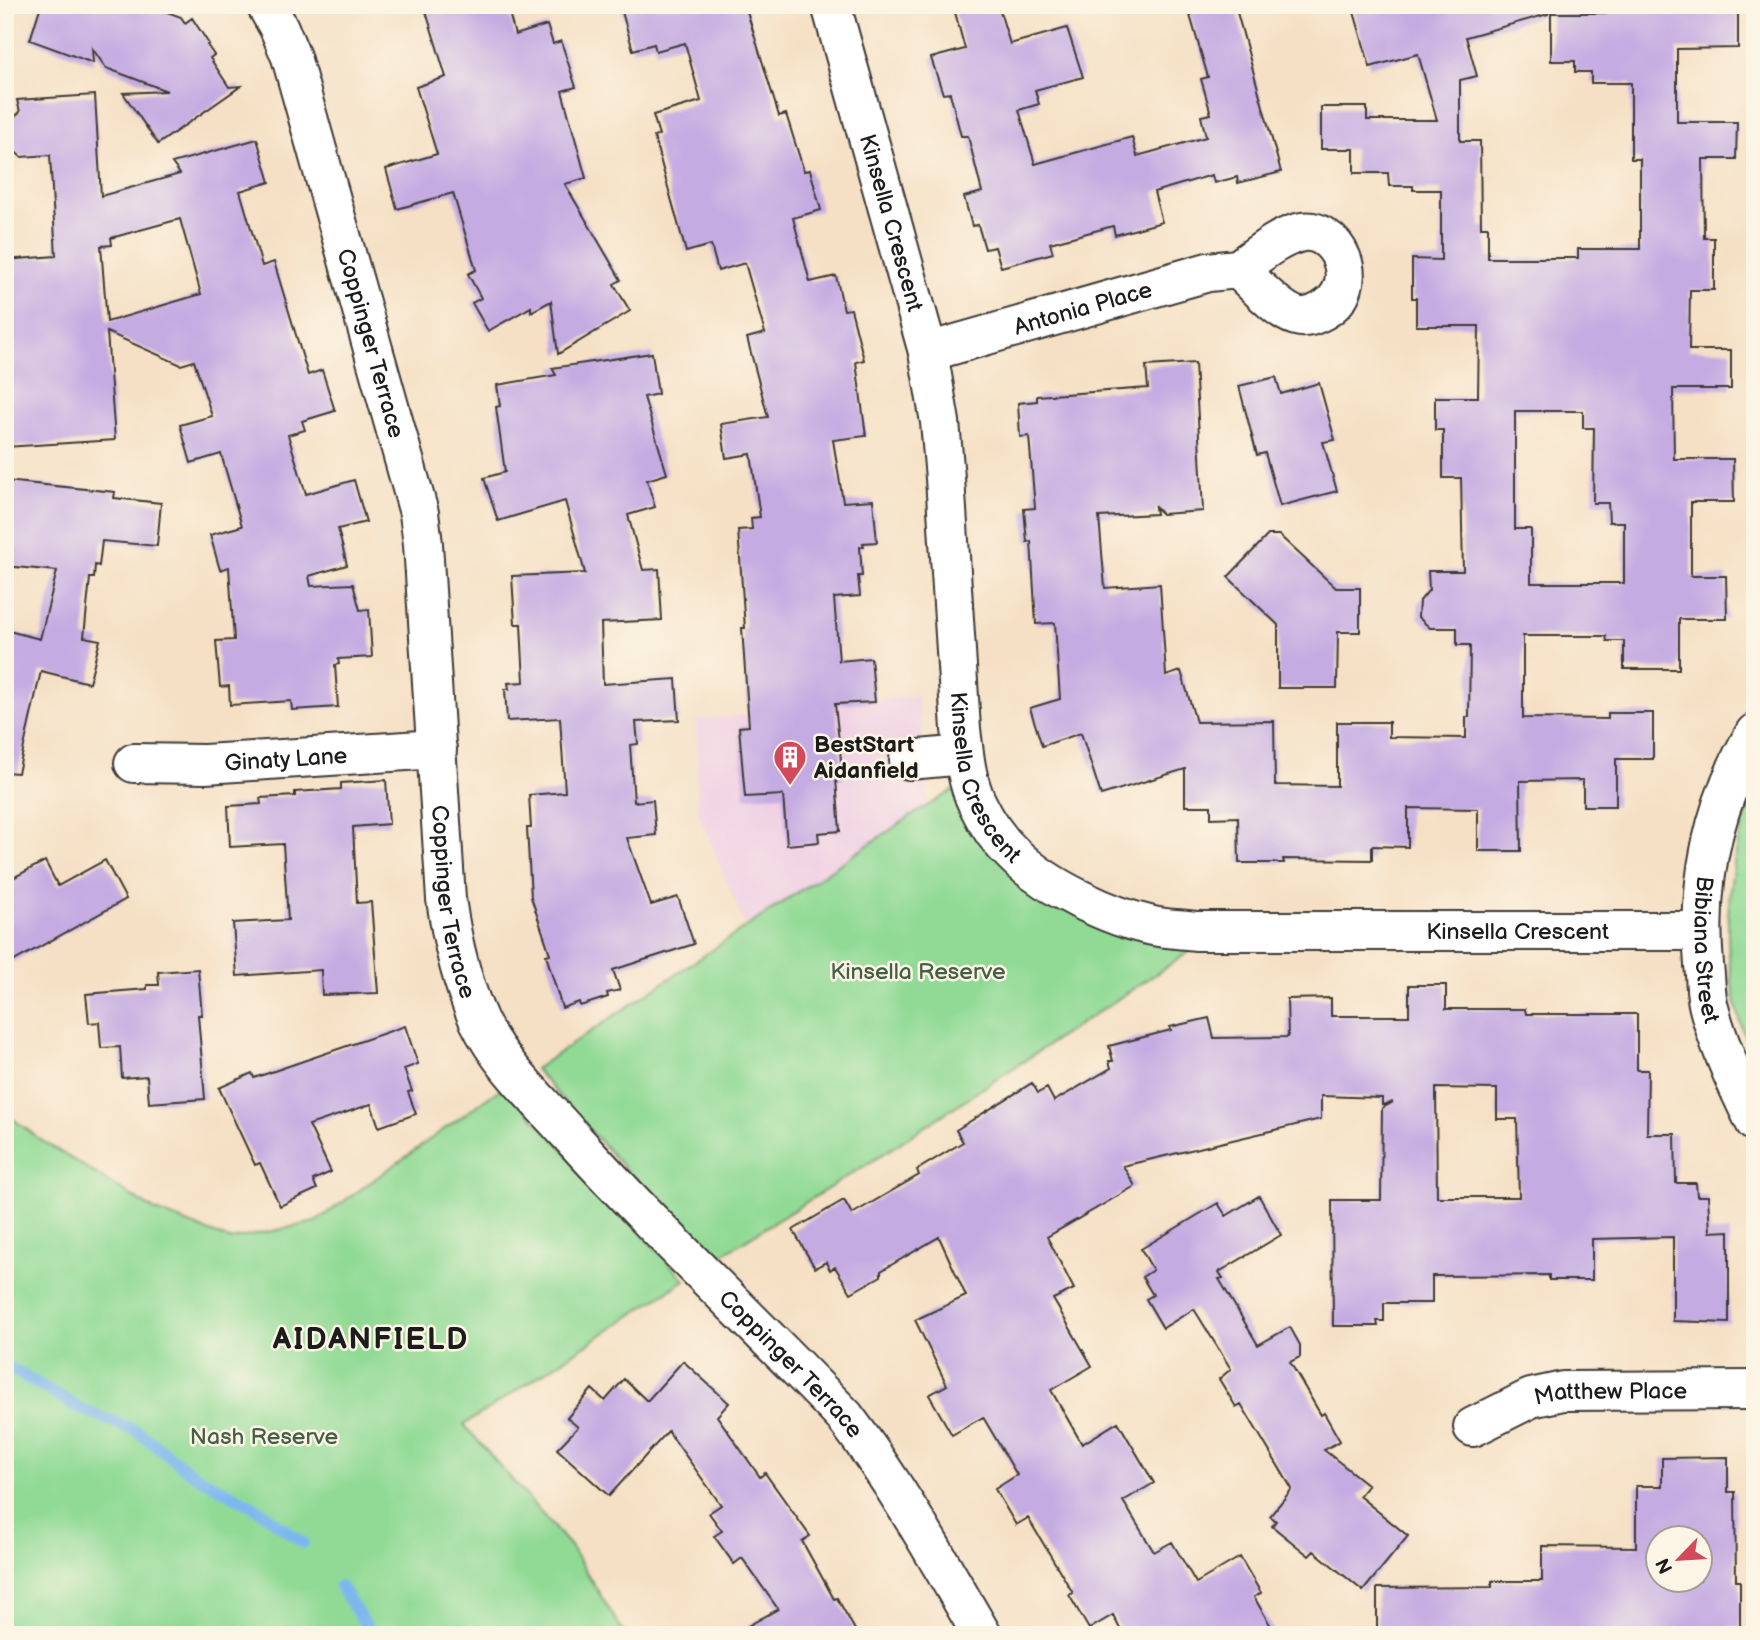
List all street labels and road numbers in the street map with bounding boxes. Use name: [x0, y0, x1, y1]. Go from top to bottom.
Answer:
street label: Kinsella Crescent: [853, 131, 929, 315]
street label: Coppinger Terrace: [330, 246, 410, 441]
street label: Antonia Place: [1011, 276, 1155, 342]
street label: Kinsella Crescent: [944, 691, 1027, 869]
street label: Ginaty Lane: [224, 742, 348, 778]
street label: Coppinger Terrace: [425, 804, 481, 1002]
street label: Bibiana Street: [1687, 874, 1725, 1027]
street label: Kinsella Crescent: [1426, 918, 1609, 946]
street label: Coppinger Terrace: [712, 1285, 869, 1444]
street label: Matthew Place: [1532, 1377, 1687, 1412]

